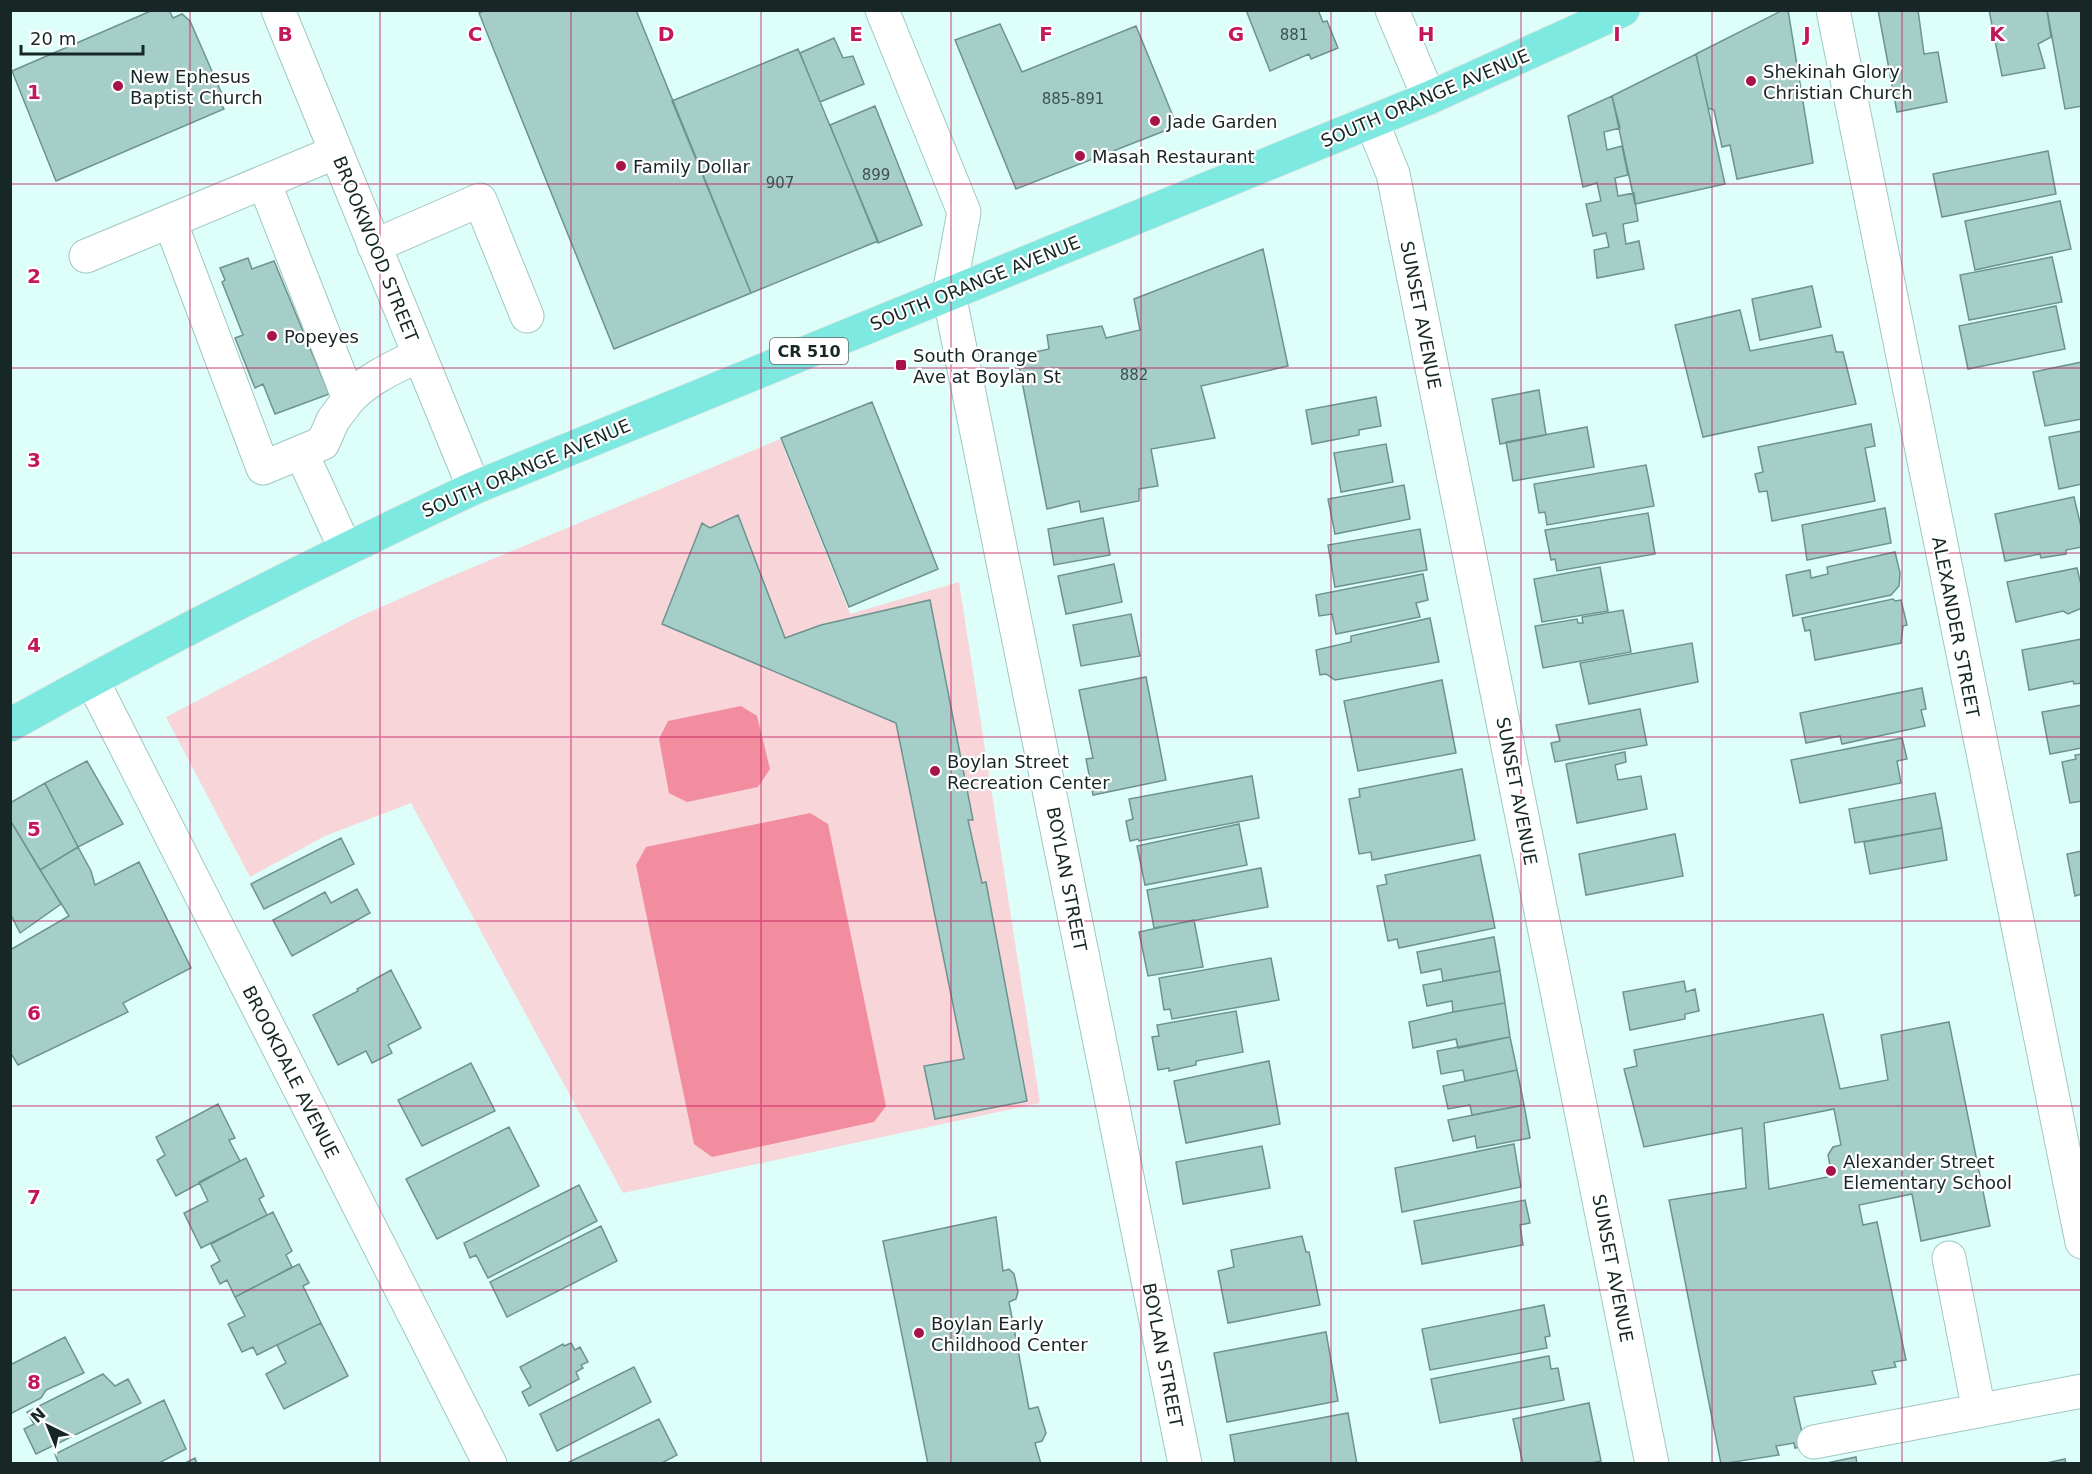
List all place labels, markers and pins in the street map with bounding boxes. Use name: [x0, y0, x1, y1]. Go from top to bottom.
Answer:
place label: Shekinah Glory Christian Church: [1763, 61, 1913, 103]
place label: New Ephesus Baptist Church: [130, 66, 263, 108]
marker: Shekinah Glory Christian Church: [1744, 74, 1758, 88]
marker: New Ephesus Baptist Church: [111, 79, 125, 93]
place label: Jade Garden: [1166, 111, 1278, 132]
marker: Jade Garden: [1148, 114, 1162, 128]
place label: Masah Restaurant: [1092, 146, 1255, 167]
marker: Masah Restaurant: [1073, 149, 1087, 163]
place label: Family Dollar: [633, 156, 751, 177]
marker: Family Dollar: [614, 159, 628, 173]
place label: Popeyes: [284, 326, 359, 347]
marker: Popeyes: [265, 329, 279, 343]
place label: South Orange Ave at Boylan St: [913, 345, 1061, 387]
marker: South Orange Ave at Boylan St: [894, 358, 908, 372]
place label: Boylan Street Recreation Center: [947, 751, 1110, 793]
marker: Boylan Street Recreation Center: [928, 764, 942, 778]
place label: Alexander Street Elementary School: [1843, 1151, 2012, 1193]
marker: Alexander Street Elementary School: [1824, 1164, 1838, 1178]
place label: Boylan Early Childhood Center: [931, 1313, 1088, 1355]
marker: Boylan Early Childhood Center: [912, 1326, 926, 1340]

